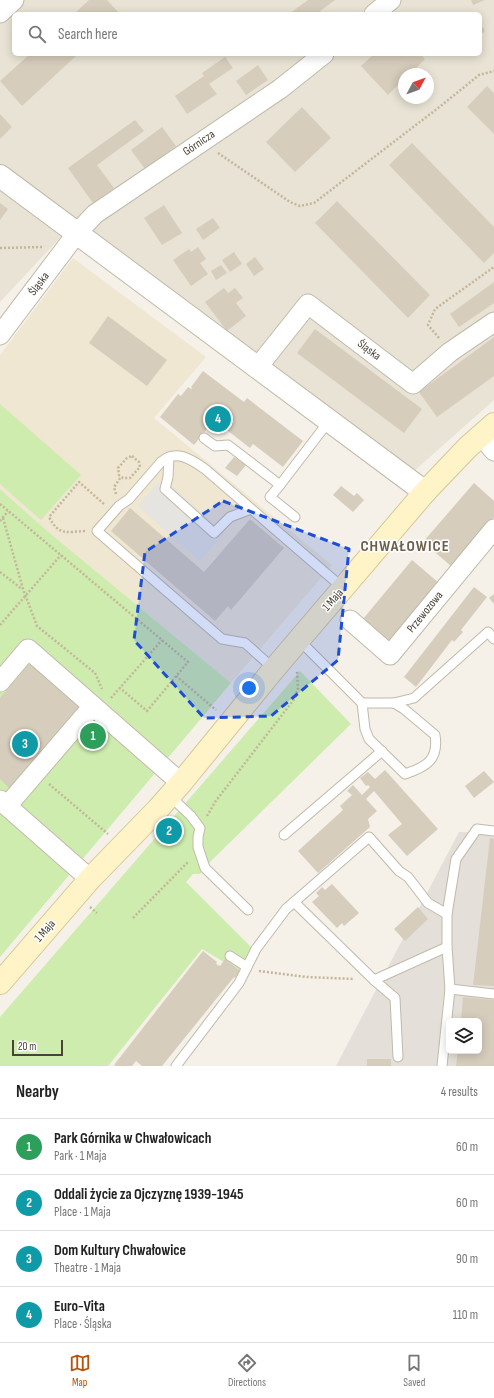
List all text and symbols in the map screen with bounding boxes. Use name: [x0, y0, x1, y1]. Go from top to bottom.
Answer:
search box: [12, 12, 482, 56]
icon: search: [26, 23, 48, 45]
text: Search here: [58, 25, 118, 44]
north arrow: [398, 68, 434, 104]
street label: Górnicza: [180, 127, 218, 159]
street label: Śląska: [25, 269, 53, 299]
street label: Śląska: [354, 336, 384, 364]
pin: 4: [205, 404, 231, 434]
district label: CHWAŁOWICE: [360, 537, 450, 556]
street label: 1 Maja: [319, 586, 347, 614]
street label: Przewozowa: [404, 588, 447, 636]
your location: [239, 678, 259, 698]
pin: 1: [80, 721, 106, 751]
pin: 3: [12, 729, 38, 759]
pin: 2: [156, 816, 182, 846]
street label: 1 Maja: [31, 917, 59, 945]
map controls: [446, 1018, 482, 1054]
button: layers: [446, 1018, 482, 1054]
scale bar: [12, 1038, 63, 1057]
text: 20 m: [18, 1040, 36, 1053]
text: Nearby: [16, 1082, 59, 1102]
text: 4 results: [441, 1084, 478, 1100]
text: Park Górnika w Chwałowicach: [54, 1129, 211, 1148]
text: 1: [26, 1139, 32, 1155]
text: 60 m: [456, 1139, 478, 1155]
text: Park · 1 Maja: [54, 1148, 106, 1164]
text: Oddali życie za Ojczyznę 1939-1945: [54, 1185, 244, 1204]
text: 2: [26, 1195, 32, 1211]
text: 60 m: [456, 1195, 478, 1211]
text: Place · 1 Maja: [54, 1204, 111, 1220]
text: Dom Kultury Chwałowice: [54, 1241, 186, 1260]
text: 3: [26, 1251, 32, 1267]
text: 90 m: [456, 1251, 478, 1267]
text: Theatre · 1 Maja: [54, 1260, 121, 1276]
text: Euro-Vita: [54, 1297, 105, 1316]
text: 4: [26, 1307, 32, 1323]
text: 110 m: [453, 1307, 478, 1323]
text: Place · Śląska: [54, 1316, 112, 1332]
tab: Map: [69, 1352, 91, 1389]
tab: Directions: [228, 1352, 266, 1389]
tab: Saved: [403, 1352, 425, 1389]

